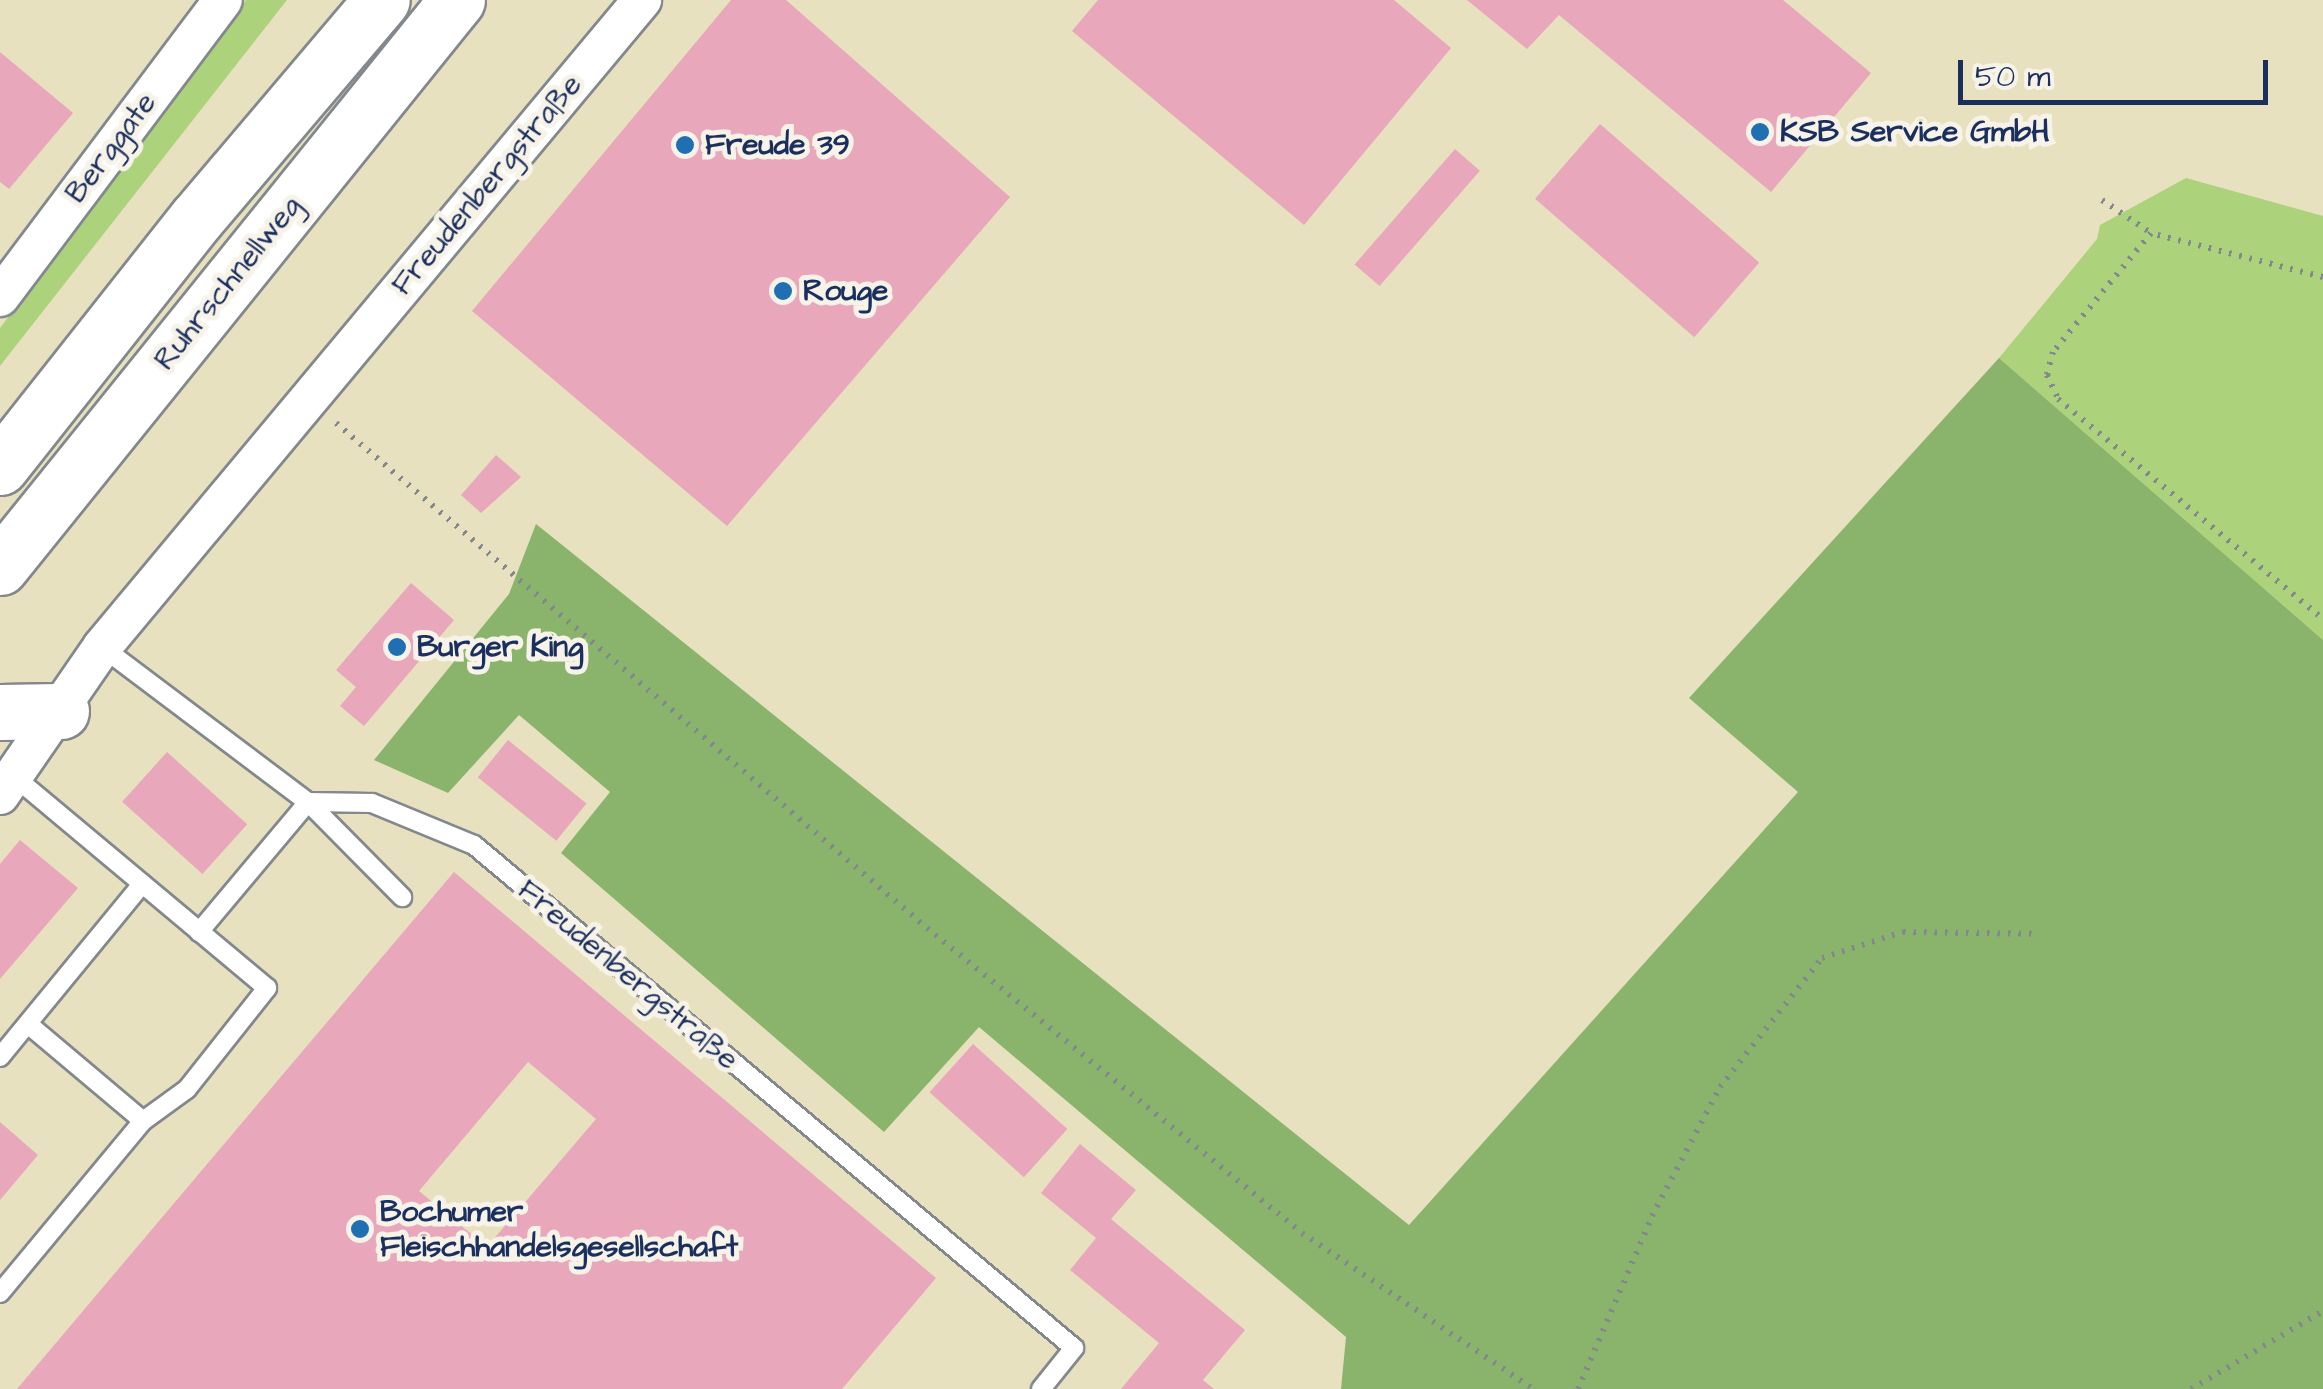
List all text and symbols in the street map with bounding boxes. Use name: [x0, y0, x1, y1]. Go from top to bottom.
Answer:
scale bar: [1963, 40, 2273, 102]
text: 50 m: [1975, 56, 2051, 98]
street label: Freudenbergstraße: [384, 67, 590, 303]
street label: Berggate: [58, 86, 164, 210]
place label: KSB Service GmbH: [1780, 114, 2049, 150]
marker: KSB Service GmbH: [1749, 121, 1771, 143]
place label: Freude 39: [705, 127, 850, 163]
marker: Freude 39: [674, 134, 696, 156]
street label: Ruhrschnellweg: [147, 189, 309, 377]
place label: Rouge: [803, 273, 888, 309]
marker: Rouge: [772, 280, 794, 302]
place label: Burger King: [417, 629, 584, 665]
marker: Burger King: [386, 636, 408, 658]
street label: Freudenbergstraße: [510, 872, 746, 1078]
place label: Bochumer Fleischhandelsgesellschaft: [380, 1194, 738, 1264]
marker: Bochumer Fleischhandelsgesellschaft: [349, 1218, 371, 1240]

